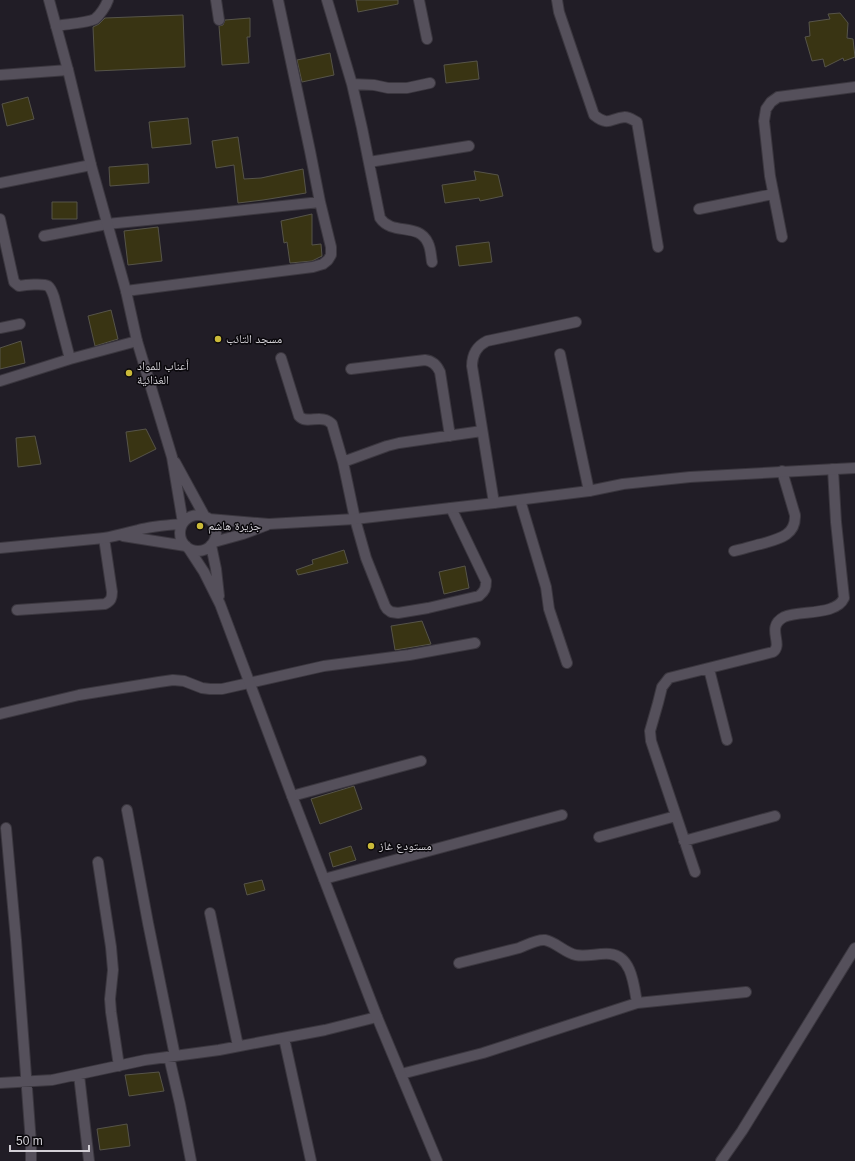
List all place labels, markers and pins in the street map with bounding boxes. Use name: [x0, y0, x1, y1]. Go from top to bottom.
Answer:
place label: مسجد التائب: [226, 332, 282, 346]
marker: مسجد التائب: [213, 334, 223, 344]
place label: أعناب للمواد الغذائية: [137, 359, 189, 387]
marker: أعناب للمواد الغذائية: [124, 368, 134, 378]
place label: جزيرة هاشم: [208, 519, 261, 534]
marker: جزيرة هاشم: [195, 521, 205, 531]
place label: مستودع غاز: [378, 839, 432, 854]
marker: مستودع غاز: [366, 841, 376, 851]

